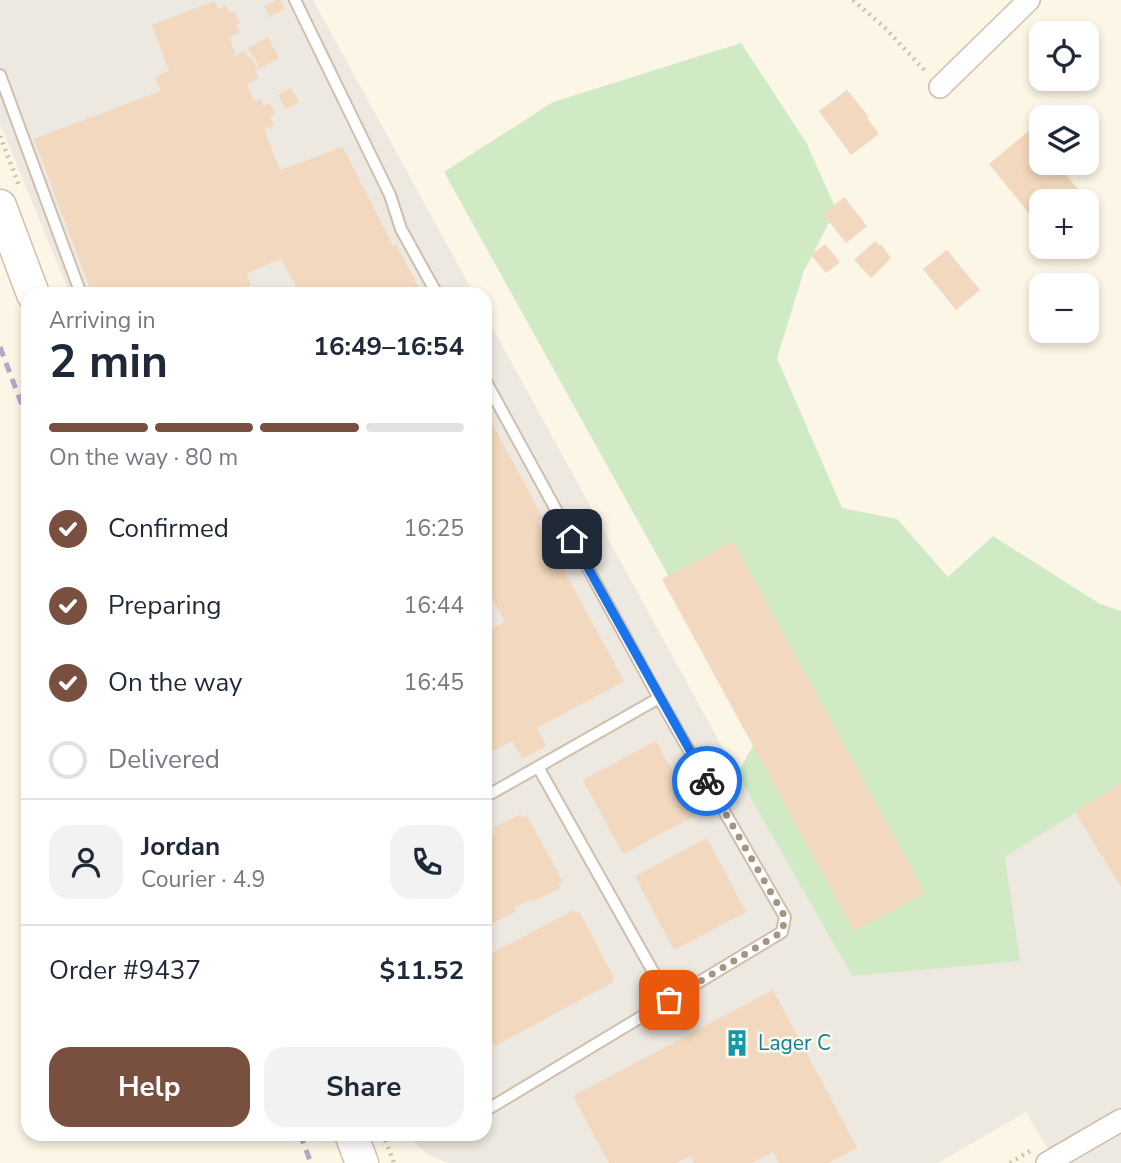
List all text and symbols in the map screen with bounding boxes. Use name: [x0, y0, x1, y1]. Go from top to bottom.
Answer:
map controls: [1029, 21, 1099, 343]
button: locate: [1029, 21, 1099, 91]
button: layers: [1029, 105, 1099, 175]
button: +: [1029, 189, 1099, 259]
button: −: [1029, 273, 1099, 343]
text: Arriving in: [49, 305, 156, 336]
text: 16:49–16:54: [313, 329, 464, 364]
text: 2 min: [49, 330, 168, 393]
text: On the way · 80 m: [49, 442, 238, 473]
pin: [542, 509, 602, 569]
icon: check: [49, 510, 87, 548]
text: Confirmed: [108, 511, 229, 546]
text: 16:25: [404, 513, 464, 544]
icon: home: [553, 520, 591, 558]
icon: check: [49, 587, 87, 625]
text: Preparing: [108, 588, 221, 623]
text: 16:44: [404, 590, 464, 621]
icon: check: [49, 664, 87, 702]
text: On the way: [108, 665, 242, 700]
text: 16:45: [404, 667, 464, 698]
text: Delivered: [108, 742, 220, 777]
courier: [672, 746, 742, 816]
icon: bike: [688, 762, 726, 800]
button: person: [49, 825, 123, 899]
button: phone: [390, 825, 464, 899]
text: Jordan: [141, 829, 220, 864]
text: Courier · 4.9: [141, 864, 265, 895]
text: Order #9437: [49, 953, 201, 988]
text: $11.52: [380, 953, 464, 988]
pin: [639, 970, 699, 1030]
icon: bag: [650, 981, 688, 1019]
building icon: Lager C: [722, 1028, 752, 1058]
place label: Lager C: [758, 1029, 831, 1057]
button: Help: [49, 1047, 250, 1127]
button: Share: [264, 1047, 464, 1127]

